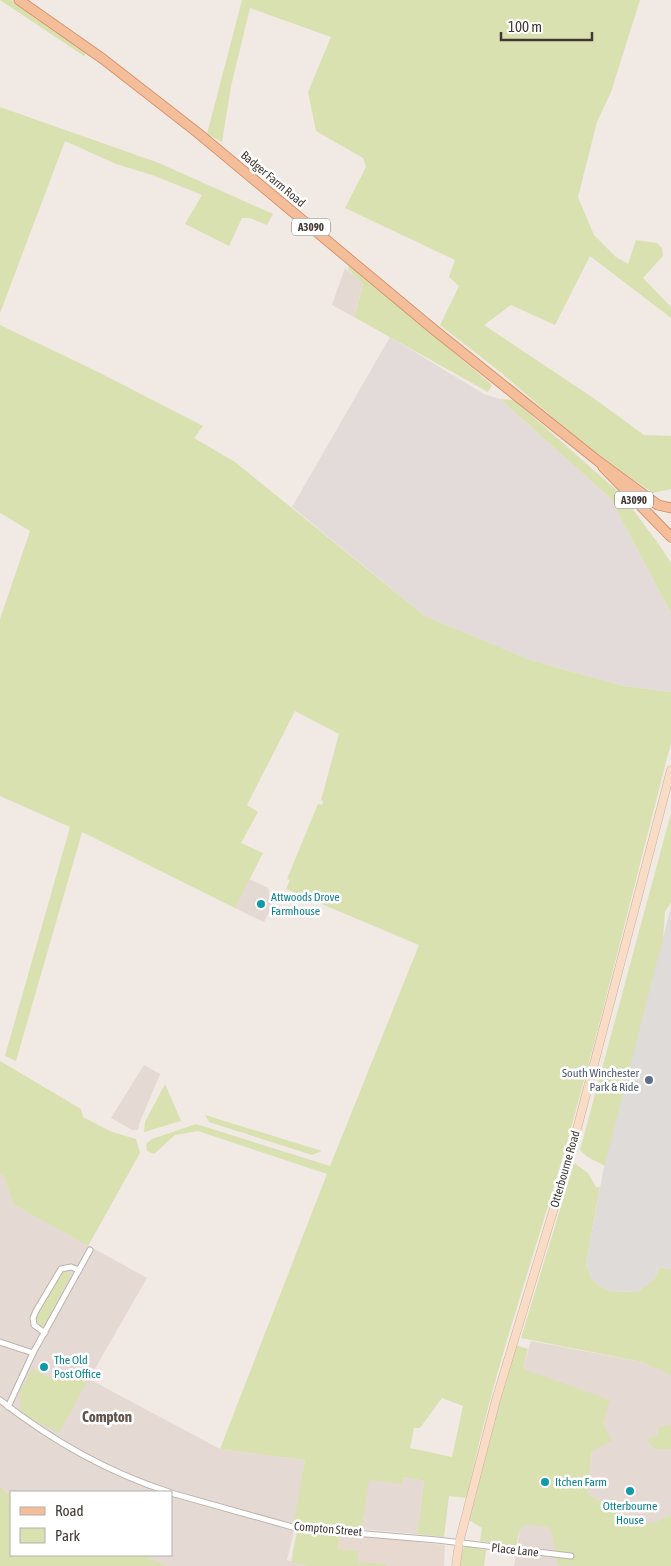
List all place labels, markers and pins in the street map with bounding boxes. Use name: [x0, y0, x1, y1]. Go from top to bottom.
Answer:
place label: Attwoods Drove Farmhouse: [271, 890, 340, 918]
marker: Attwoods Drove Farmhouse: [255, 898, 267, 910]
place label: South Winchester Park & Ride: [562, 1066, 639, 1094]
marker: South Winchester Park & Ride: [643, 1074, 655, 1086]
place label: The Old Post Office: [54, 1353, 101, 1381]
marker: The Old Post Office: [38, 1361, 50, 1373]
place label: Itchen Farm: [555, 1475, 607, 1489]
marker: Itchen Farm: [539, 1476, 551, 1488]
marker: Otterbourne House: [624, 1485, 636, 1497]
place label: Otterbourne House: [603, 1499, 657, 1527]

